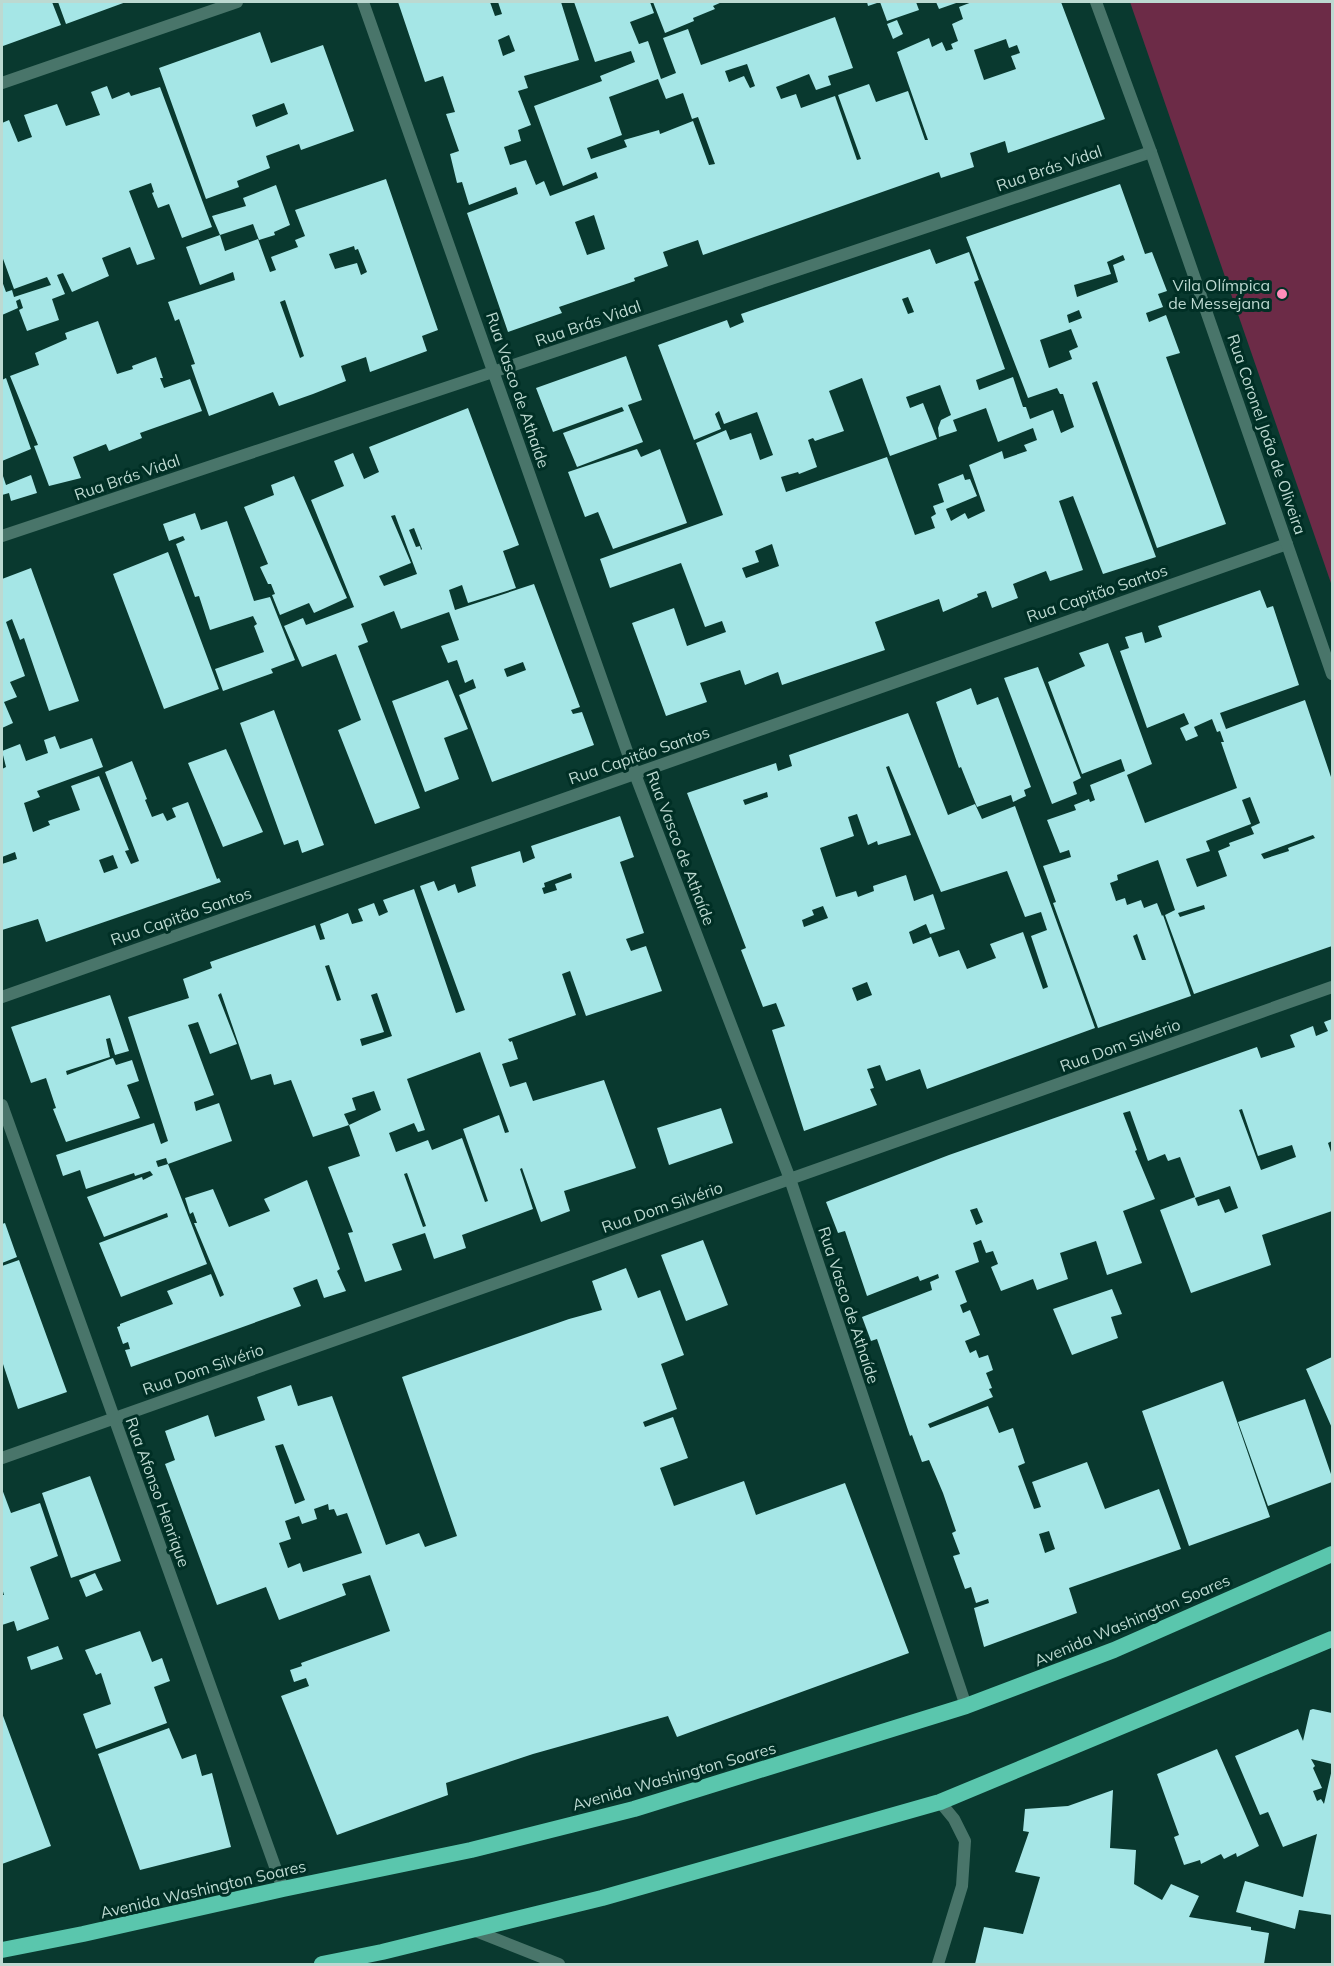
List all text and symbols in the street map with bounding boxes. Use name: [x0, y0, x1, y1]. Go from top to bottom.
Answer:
street label: Rua Brás Vidal: [994, 141, 1104, 195]
place label: Vila Olímpica de Messejana: [1168, 275, 1270, 313]
marker: Vila Olímpica de Messejana: [1275, 287, 1289, 301]
street label: Rua Brás Vidal: [533, 296, 643, 350]
street label: Rua Vasco de Athaíde: [482, 309, 554, 471]
street label: Rua Coronel João de Oliveira: [1223, 331, 1311, 537]
street label: Rua Brás Vidal: [72, 450, 182, 504]
street label: Rua Capitão Santos: [1024, 559, 1170, 627]
street label: Rua Capitão Santos: [566, 721, 712, 789]
street label: Rua Vasco de Athaíde: [642, 768, 720, 928]
street label: Rua Capitão Santos: [108, 882, 254, 950]
street label: Rua Dom Silvério: [1057, 1014, 1183, 1076]
street label: Rua Dom Silvério: [599, 1177, 725, 1237]
street label: Rua Vasco de Athaíde: [814, 1224, 884, 1386]
street label: Rua Dom Silvério: [140, 1339, 266, 1399]
street label: Rua Afonso Henrique: [122, 1414, 194, 1570]
street label: Avenida Washington Soares: [1031, 1570, 1233, 1670]
street label: Avenida Washington Soares: [570, 1737, 778, 1815]
street label: Avenida Washington Soares: [98, 1856, 308, 1922]

